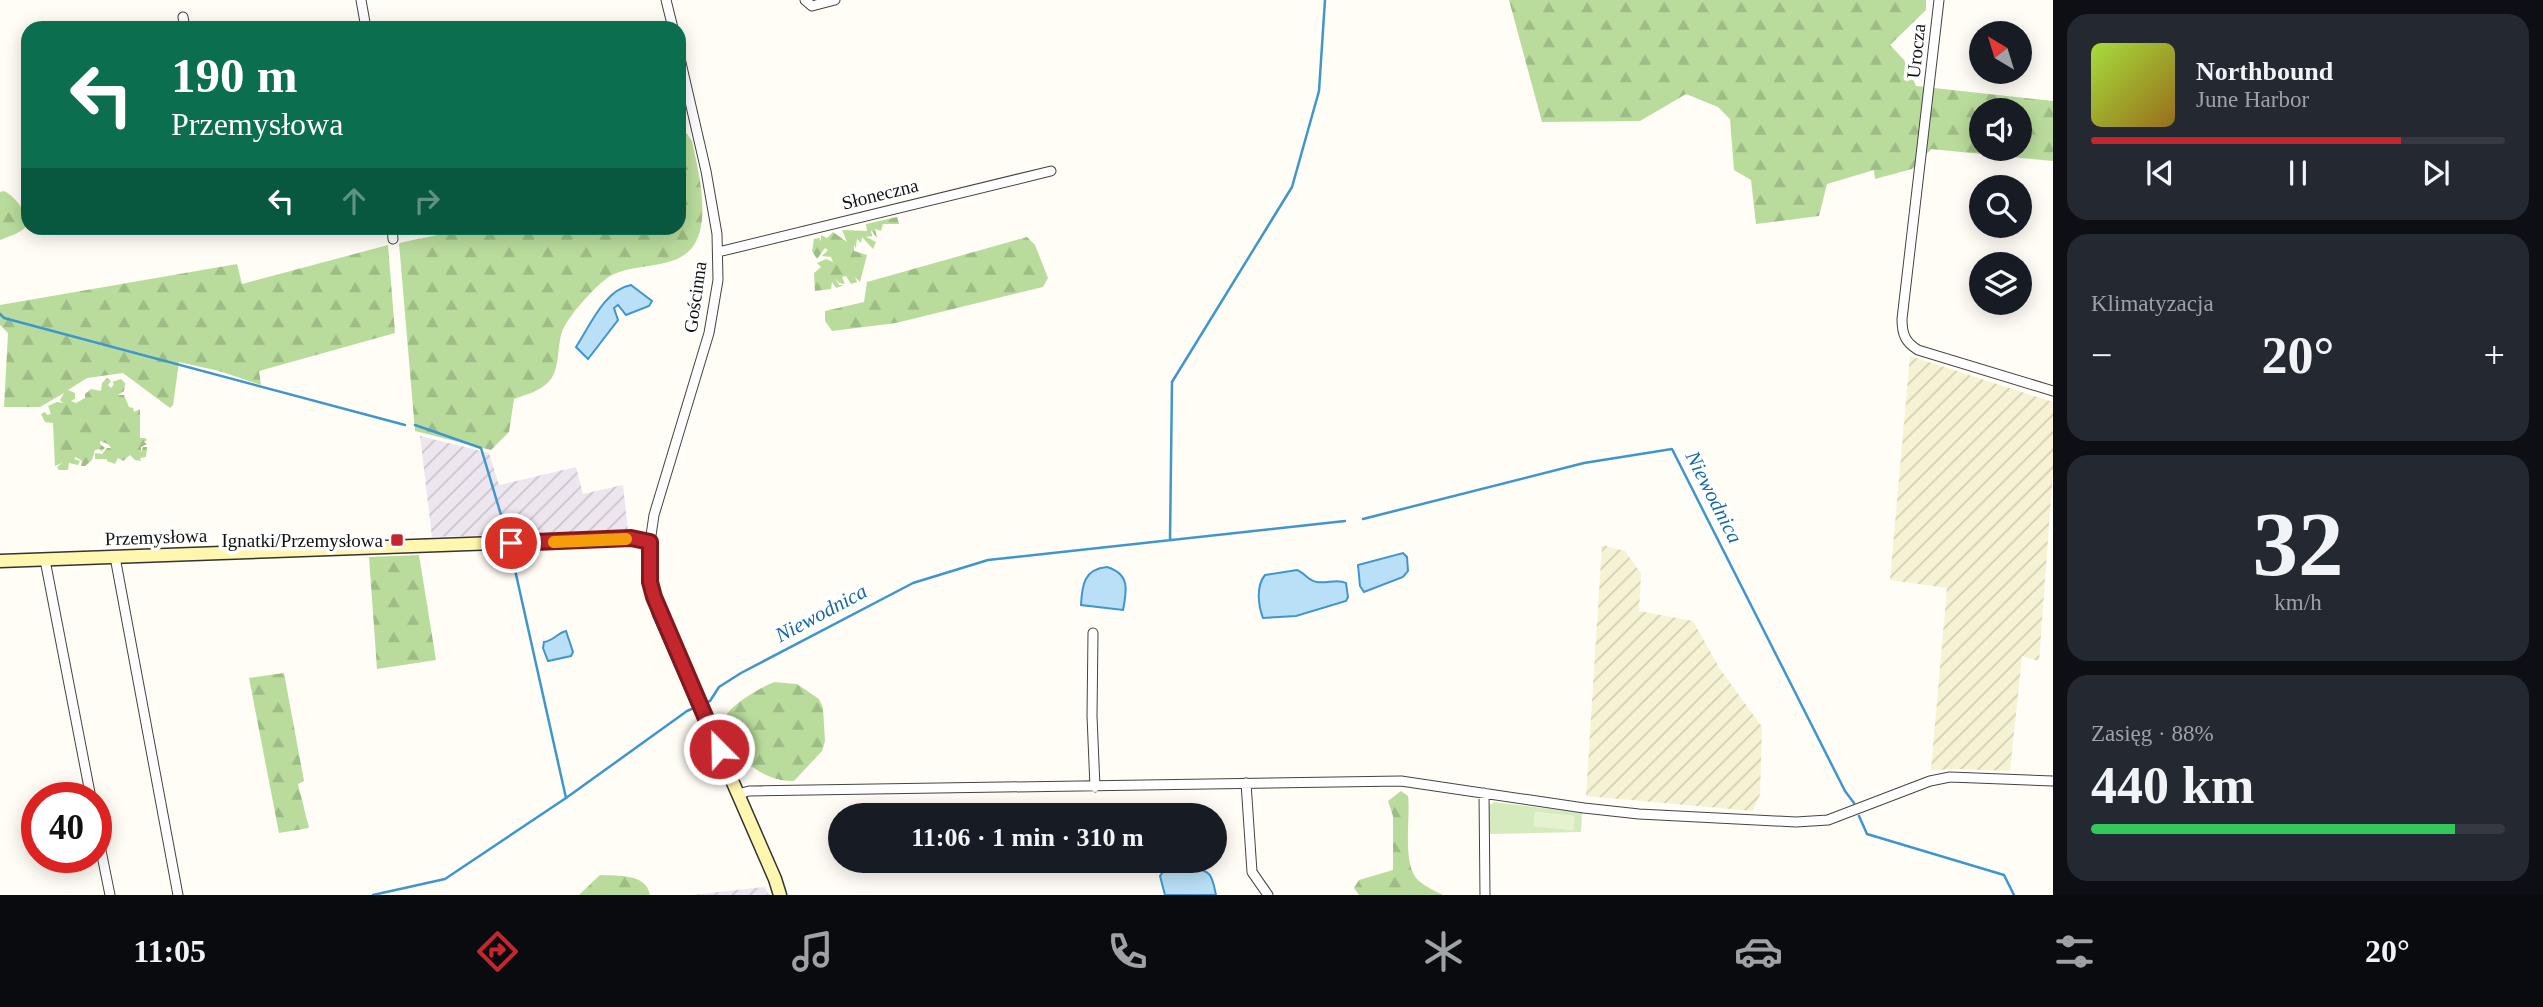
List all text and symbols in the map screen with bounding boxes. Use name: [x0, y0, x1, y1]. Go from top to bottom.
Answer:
north arrow: [1969, 21, 2032, 84]
map controls: [1969, 21, 2032, 315]
street label: Urocza: [1903, 22, 1929, 79]
text: 190 m: [171, 48, 298, 103]
icon: left: [56, 49, 147, 140]
text: Northbound: [2196, 57, 2333, 86]
text: June Harbor: [2196, 87, 2309, 112]
button: sound: [1969, 98, 2032, 161]
text: Przemysłowa: [171, 106, 343, 142]
icon: previous: [2141, 154, 2179, 192]
icon: pause: [2279, 154, 2317, 192]
icon: next: [2417, 154, 2455, 192]
street label: Słoneczna: [840, 174, 921, 214]
button: search: [1969, 175, 2032, 238]
icon: left: [262, 182, 300, 220]
icon: ahead: [335, 182, 373, 220]
icon: right: [408, 182, 446, 220]
button: layers: [1969, 252, 2032, 315]
street label: Gościnna: [680, 259, 710, 334]
text: Klimatyzacja: [2091, 291, 2214, 316]
text: 20°: [2262, 327, 2334, 384]
text: −: [2091, 334, 2112, 376]
text: +: [2484, 334, 2505, 376]
water label: Niewodnica: [1680, 446, 1747, 547]
text: 32: [2253, 494, 2344, 595]
pin: [481, 513, 541, 573]
icon: arrive: [492, 524, 530, 562]
street label: Przemysłowa: [104, 525, 208, 549]
place label: Ignatki/Przemysłowa: [222, 530, 384, 551]
marker: Ignatki/Przemysłowa: [389, 532, 405, 548]
water label: Niewodnica: [770, 579, 871, 648]
text: km/h: [2274, 590, 2322, 615]
position arrow: [682, 712, 756, 786]
text: Zasięg · 88%: [2091, 721, 2214, 746]
text: 440 km: [2091, 757, 2254, 814]
speed limit sign: 40: [21, 782, 112, 873]
text: 11:06 · 1 min · 310 m: [911, 823, 1144, 852]
icon: directions: [473, 927, 522, 976]
icon: music: [788, 927, 837, 976]
icon: phone: [1103, 927, 1152, 976]
icon: climate: [1419, 927, 1468, 976]
icon: car: [1734, 927, 1783, 976]
icon: filters: [2050, 927, 2099, 976]
text: 11:05: [133, 933, 206, 969]
text: 20°: [2365, 933, 2410, 969]

